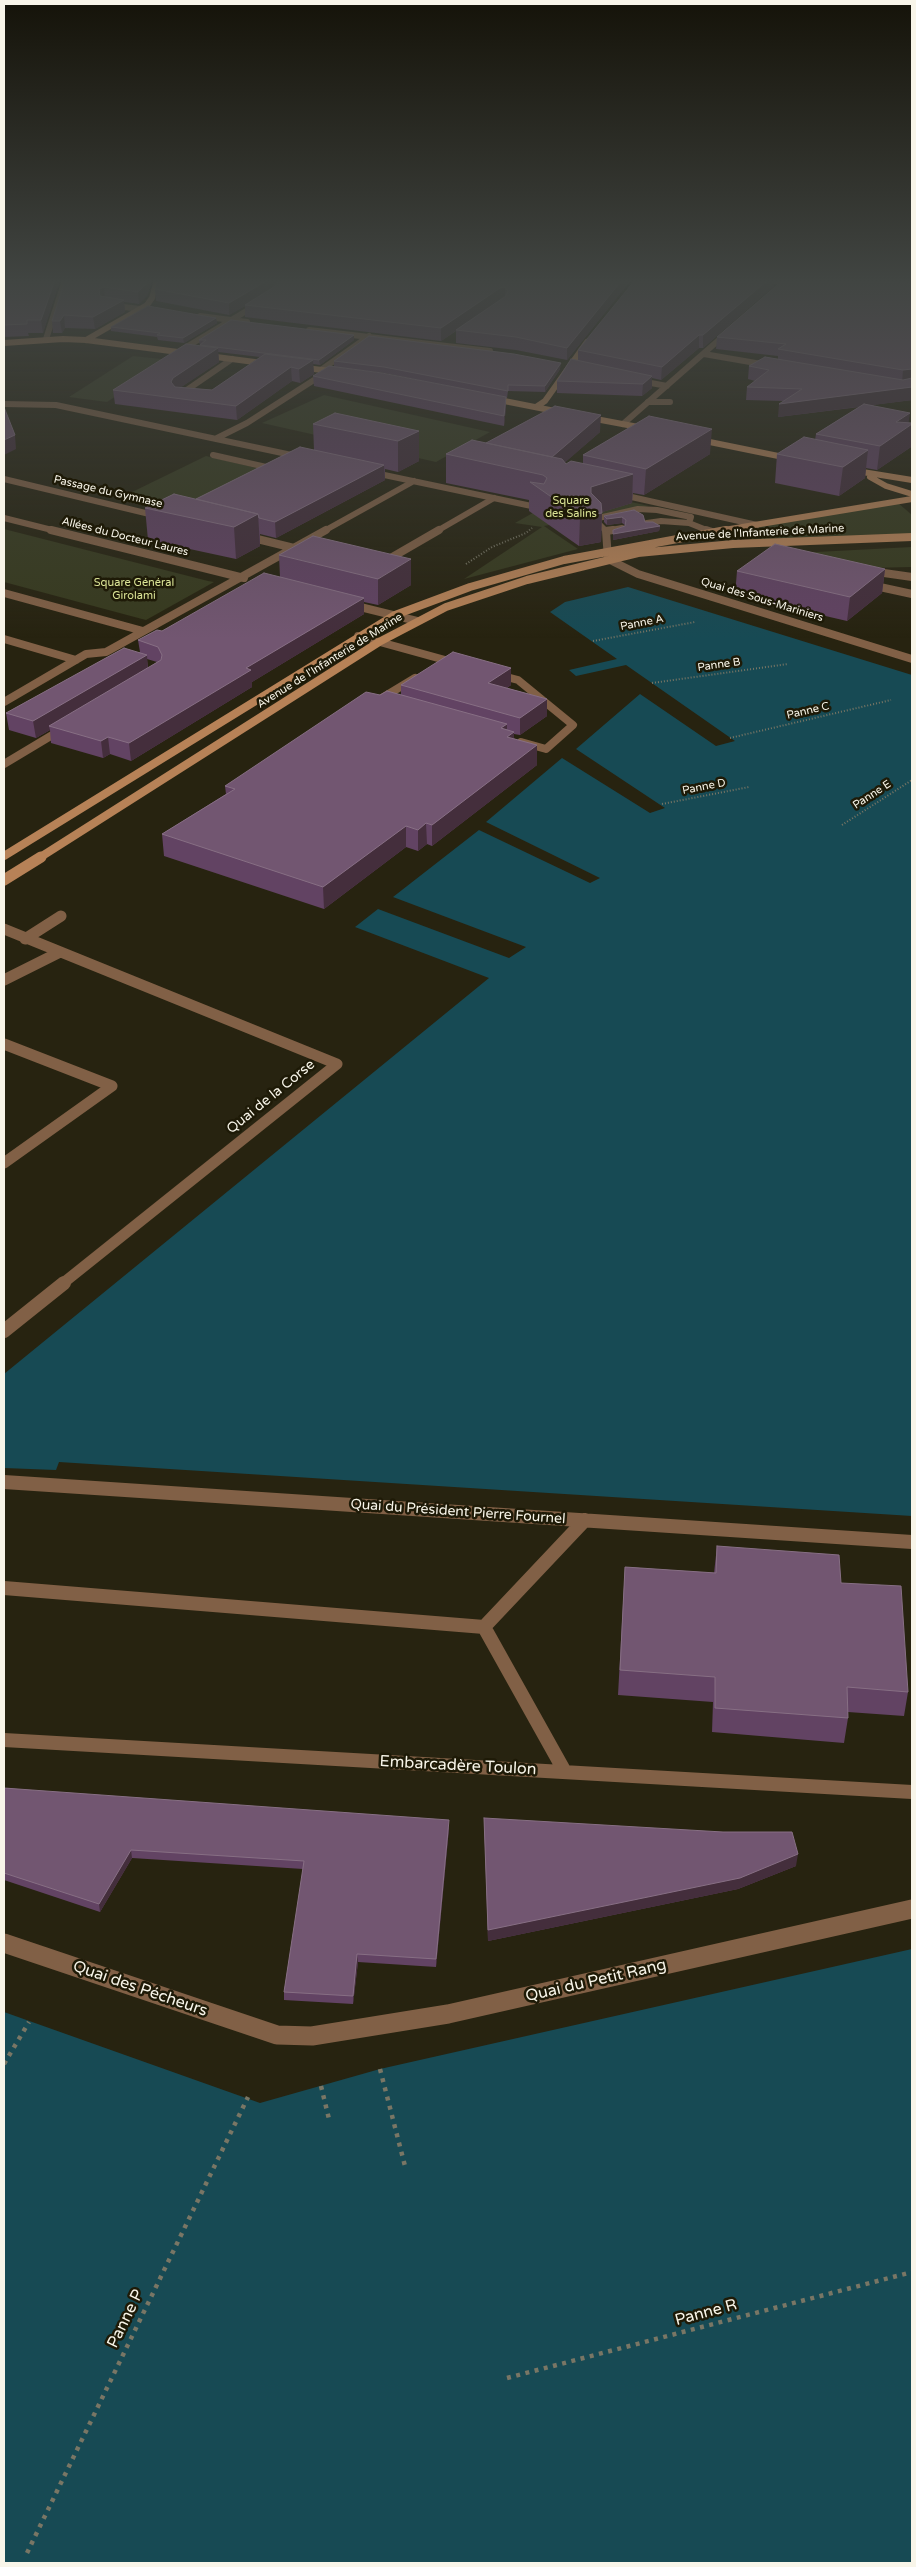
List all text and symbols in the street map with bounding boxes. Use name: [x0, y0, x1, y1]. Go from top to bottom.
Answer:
street label: Passage du Gymnase: [52, 473, 164, 511]
park label: Square des Salins: [545, 494, 597, 520]
street label: Allées du Docteur Laures: [60, 515, 190, 559]
street label: Avenue de l'Infanterie de Marine: [675, 522, 845, 544]
street label: Quai des Sous-Mariniers: [699, 575, 825, 625]
park label: Square Général Girolami: [94, 576, 174, 602]
street label: Avenue de l'Infanterie de Marine: [255, 611, 405, 711]
street label: Panne A: [619, 612, 665, 634]
street label: Panne B: [697, 655, 741, 675]
street label: Panne C: [785, 700, 831, 722]
street label: Panne D: [681, 776, 727, 798]
street label: Panne E: [850, 778, 894, 812]
street label: Quai de la Corse: [224, 1056, 318, 1138]
street label: Quai du Président Pierre Fournel: [350, 1496, 566, 1528]
street label: Embarcadère Toulon: [379, 1752, 537, 1780]
street label: Quai du Petit Rang: [524, 1955, 668, 2007]
street label: Quai des Pécheurs: [70, 1957, 210, 2021]
street label: Panne P: [104, 2287, 148, 2351]
street label: Panne R: [673, 2296, 739, 2330]

